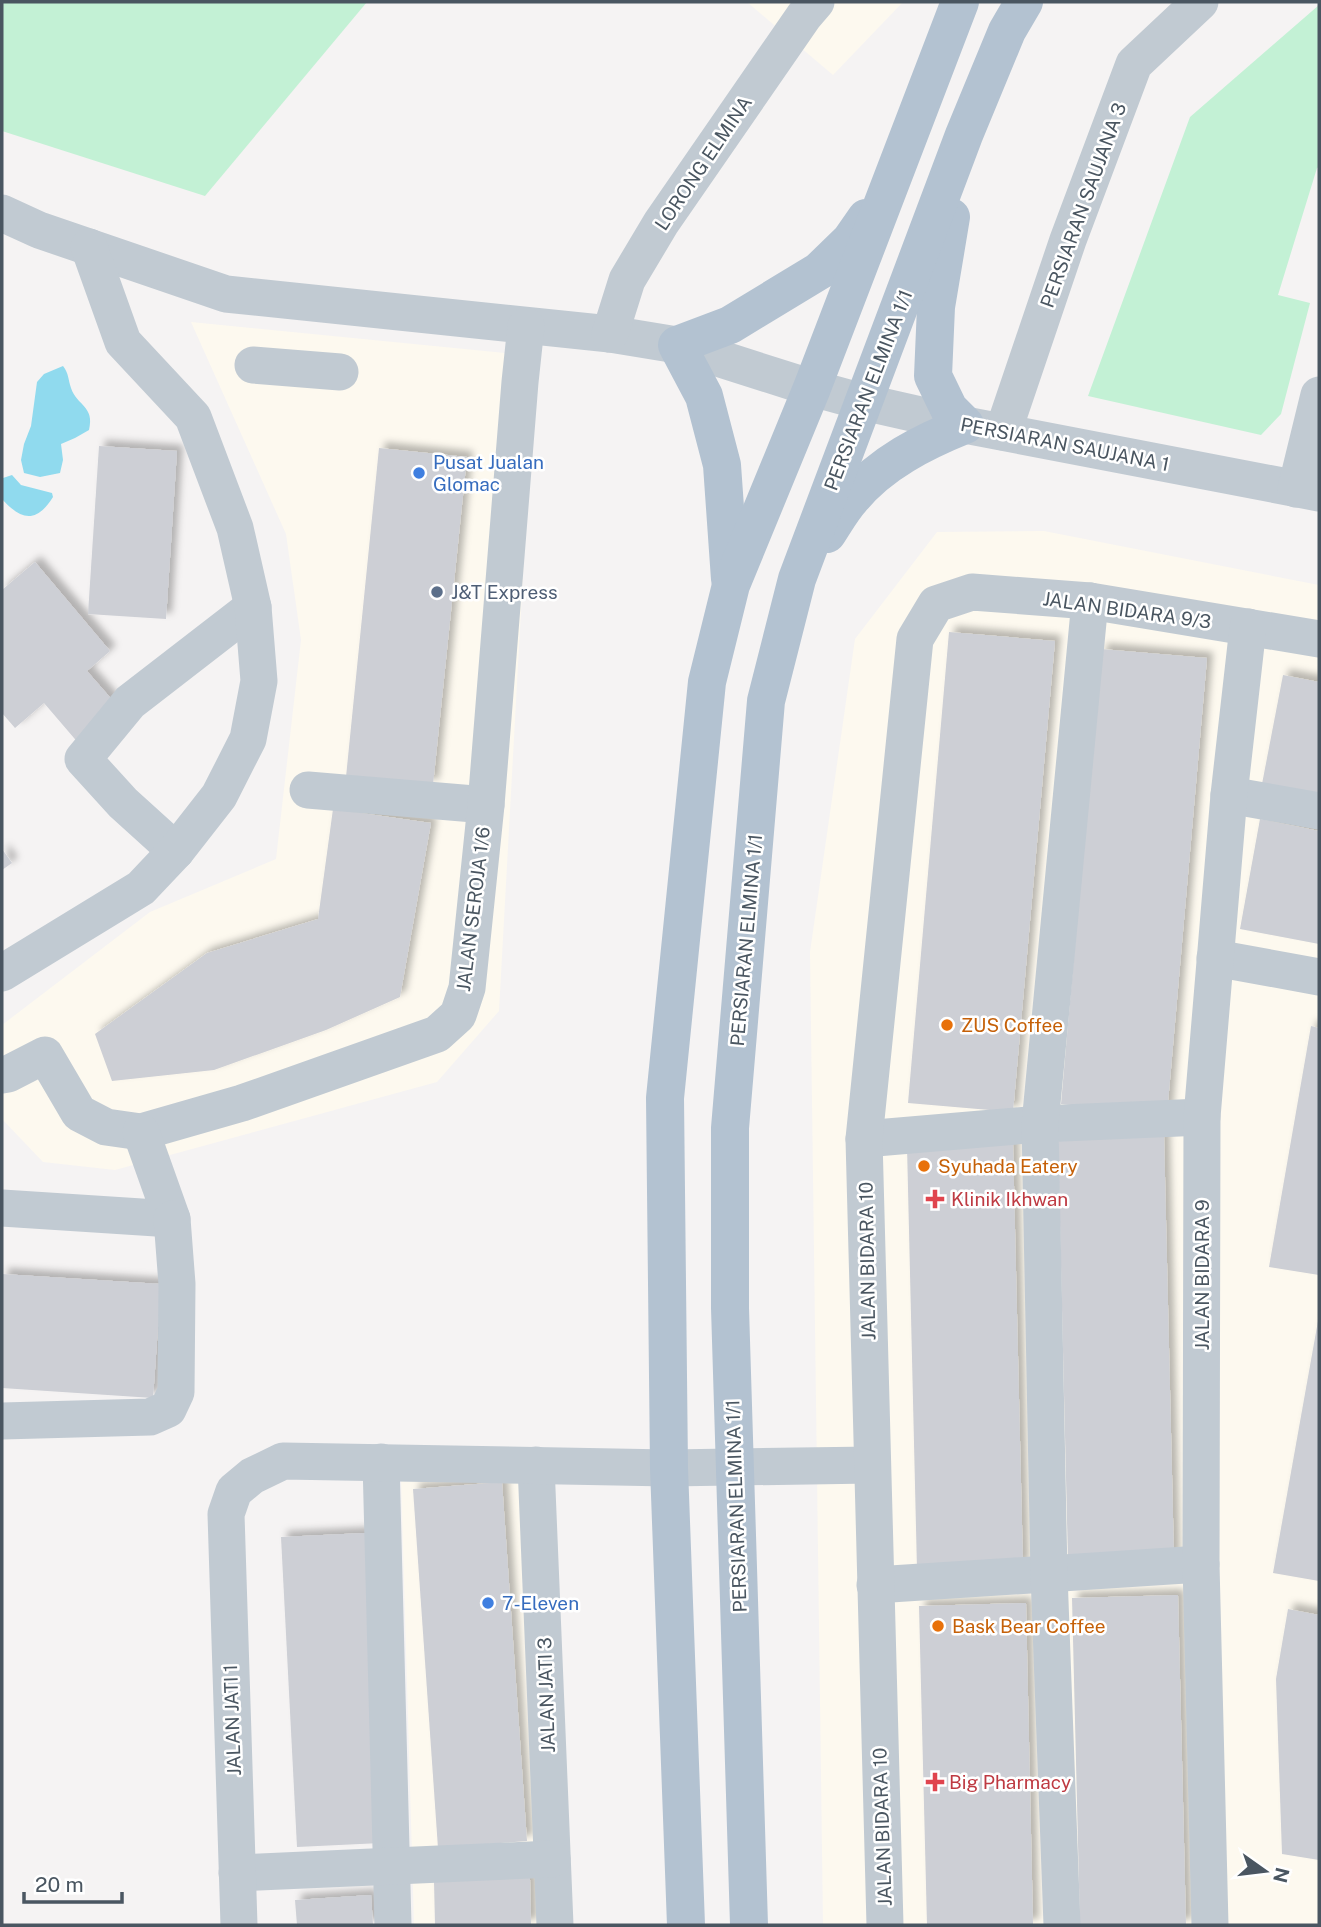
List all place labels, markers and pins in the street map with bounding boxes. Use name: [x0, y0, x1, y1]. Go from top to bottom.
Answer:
place label: Pusat Jualan Glomac: [433, 451, 544, 495]
marker: Pusat Jualan Glomac: [411, 465, 427, 481]
place label: J&T Express: [451, 581, 558, 603]
marker: J&T Express: [429, 584, 445, 600]
place label: ZUS Coffee: [961, 1014, 1063, 1036]
marker: ZUS Coffee: [939, 1017, 955, 1033]
place label: Syuhada Eatery: [938, 1155, 1078, 1177]
marker: Syuhada Eatery: [916, 1158, 932, 1174]
place label: Klinik Ikhwan: [951, 1188, 1068, 1210]
marker: Klinik Ikhwan: [925, 1189, 945, 1209]
place label: 7-Eleven: [502, 1592, 579, 1614]
marker: 7-Eleven: [480, 1595, 496, 1611]
place label: Bask Bear Coffee: [952, 1615, 1105, 1637]
marker: Bask Bear Coffee: [930, 1618, 946, 1634]
place label: Big Pharmacy: [949, 1771, 1071, 1793]
marker: Big Pharmacy: [927, 1774, 943, 1790]

